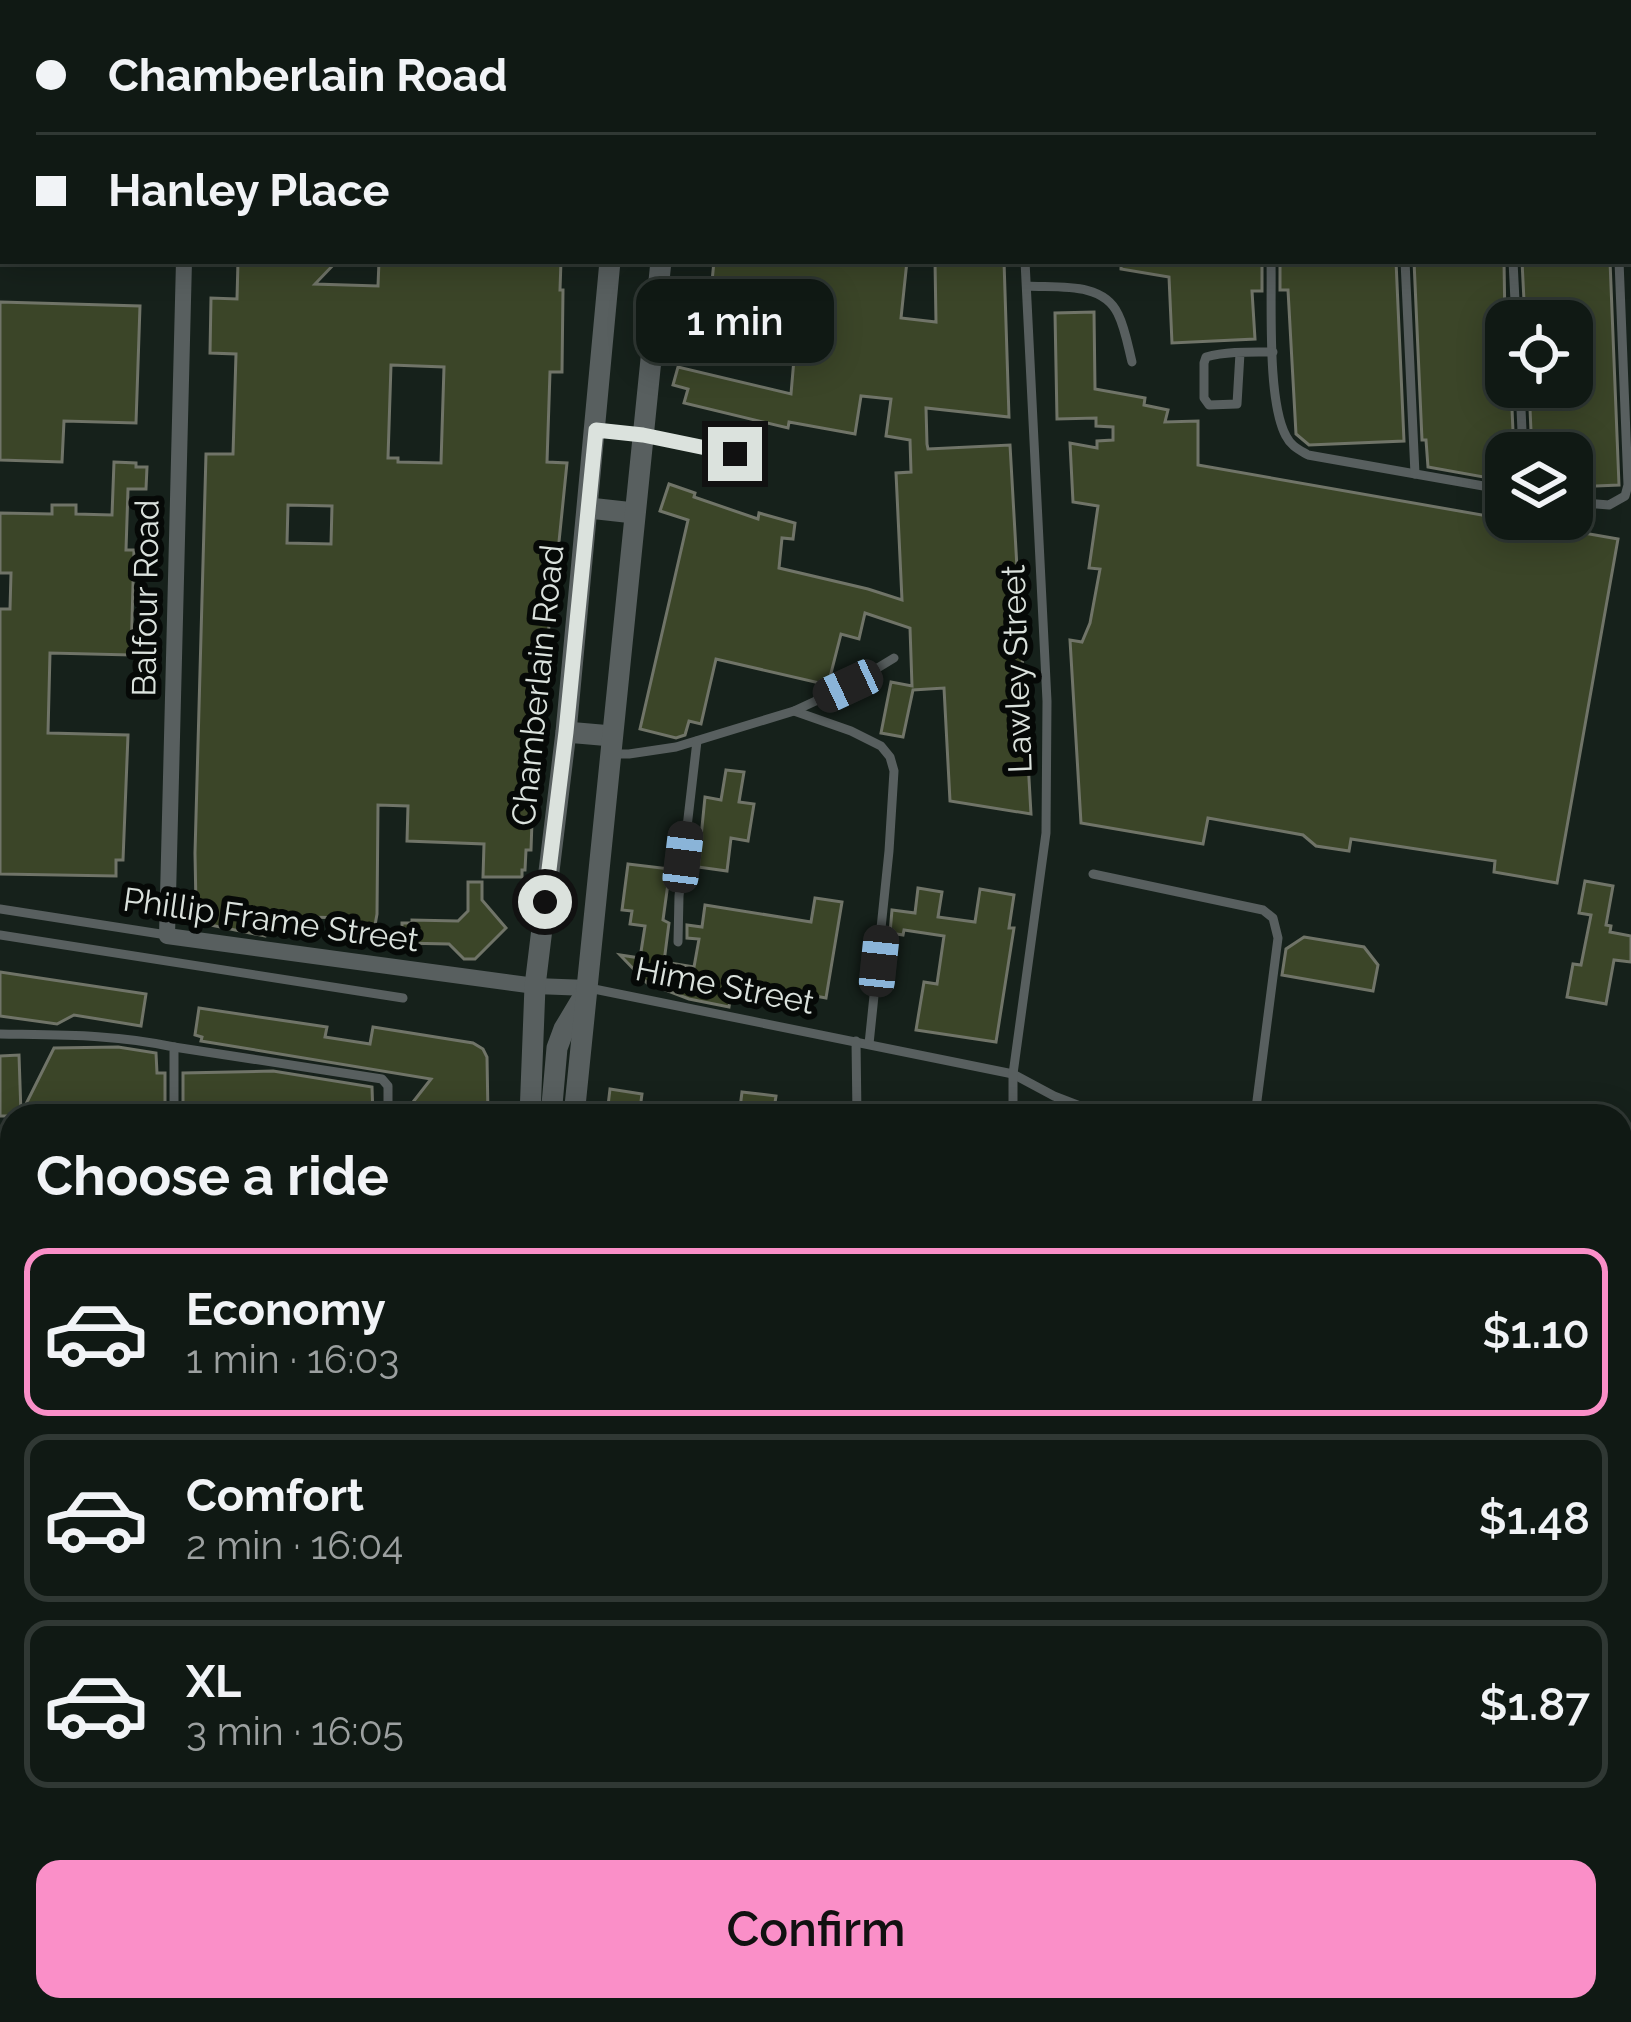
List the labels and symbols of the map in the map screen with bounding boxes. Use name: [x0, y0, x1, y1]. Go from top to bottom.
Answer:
callout: 1 min: [636, 280, 834, 364]
route end: [708, 427, 762, 481]
street label: Balfour Road: [124, 499, 167, 697]
street label: Chamberlain Road: [503, 543, 572, 828]
street label: Lawley Street: [993, 564, 1040, 774]
car: [808, 654, 888, 718]
car: [661, 819, 705, 895]
route start: [518, 875, 572, 929]
street label: Phillip Frame Street: [121, 879, 421, 960]
car: [857, 923, 901, 999]
street label: Hime Street: [632, 949, 818, 1022]

